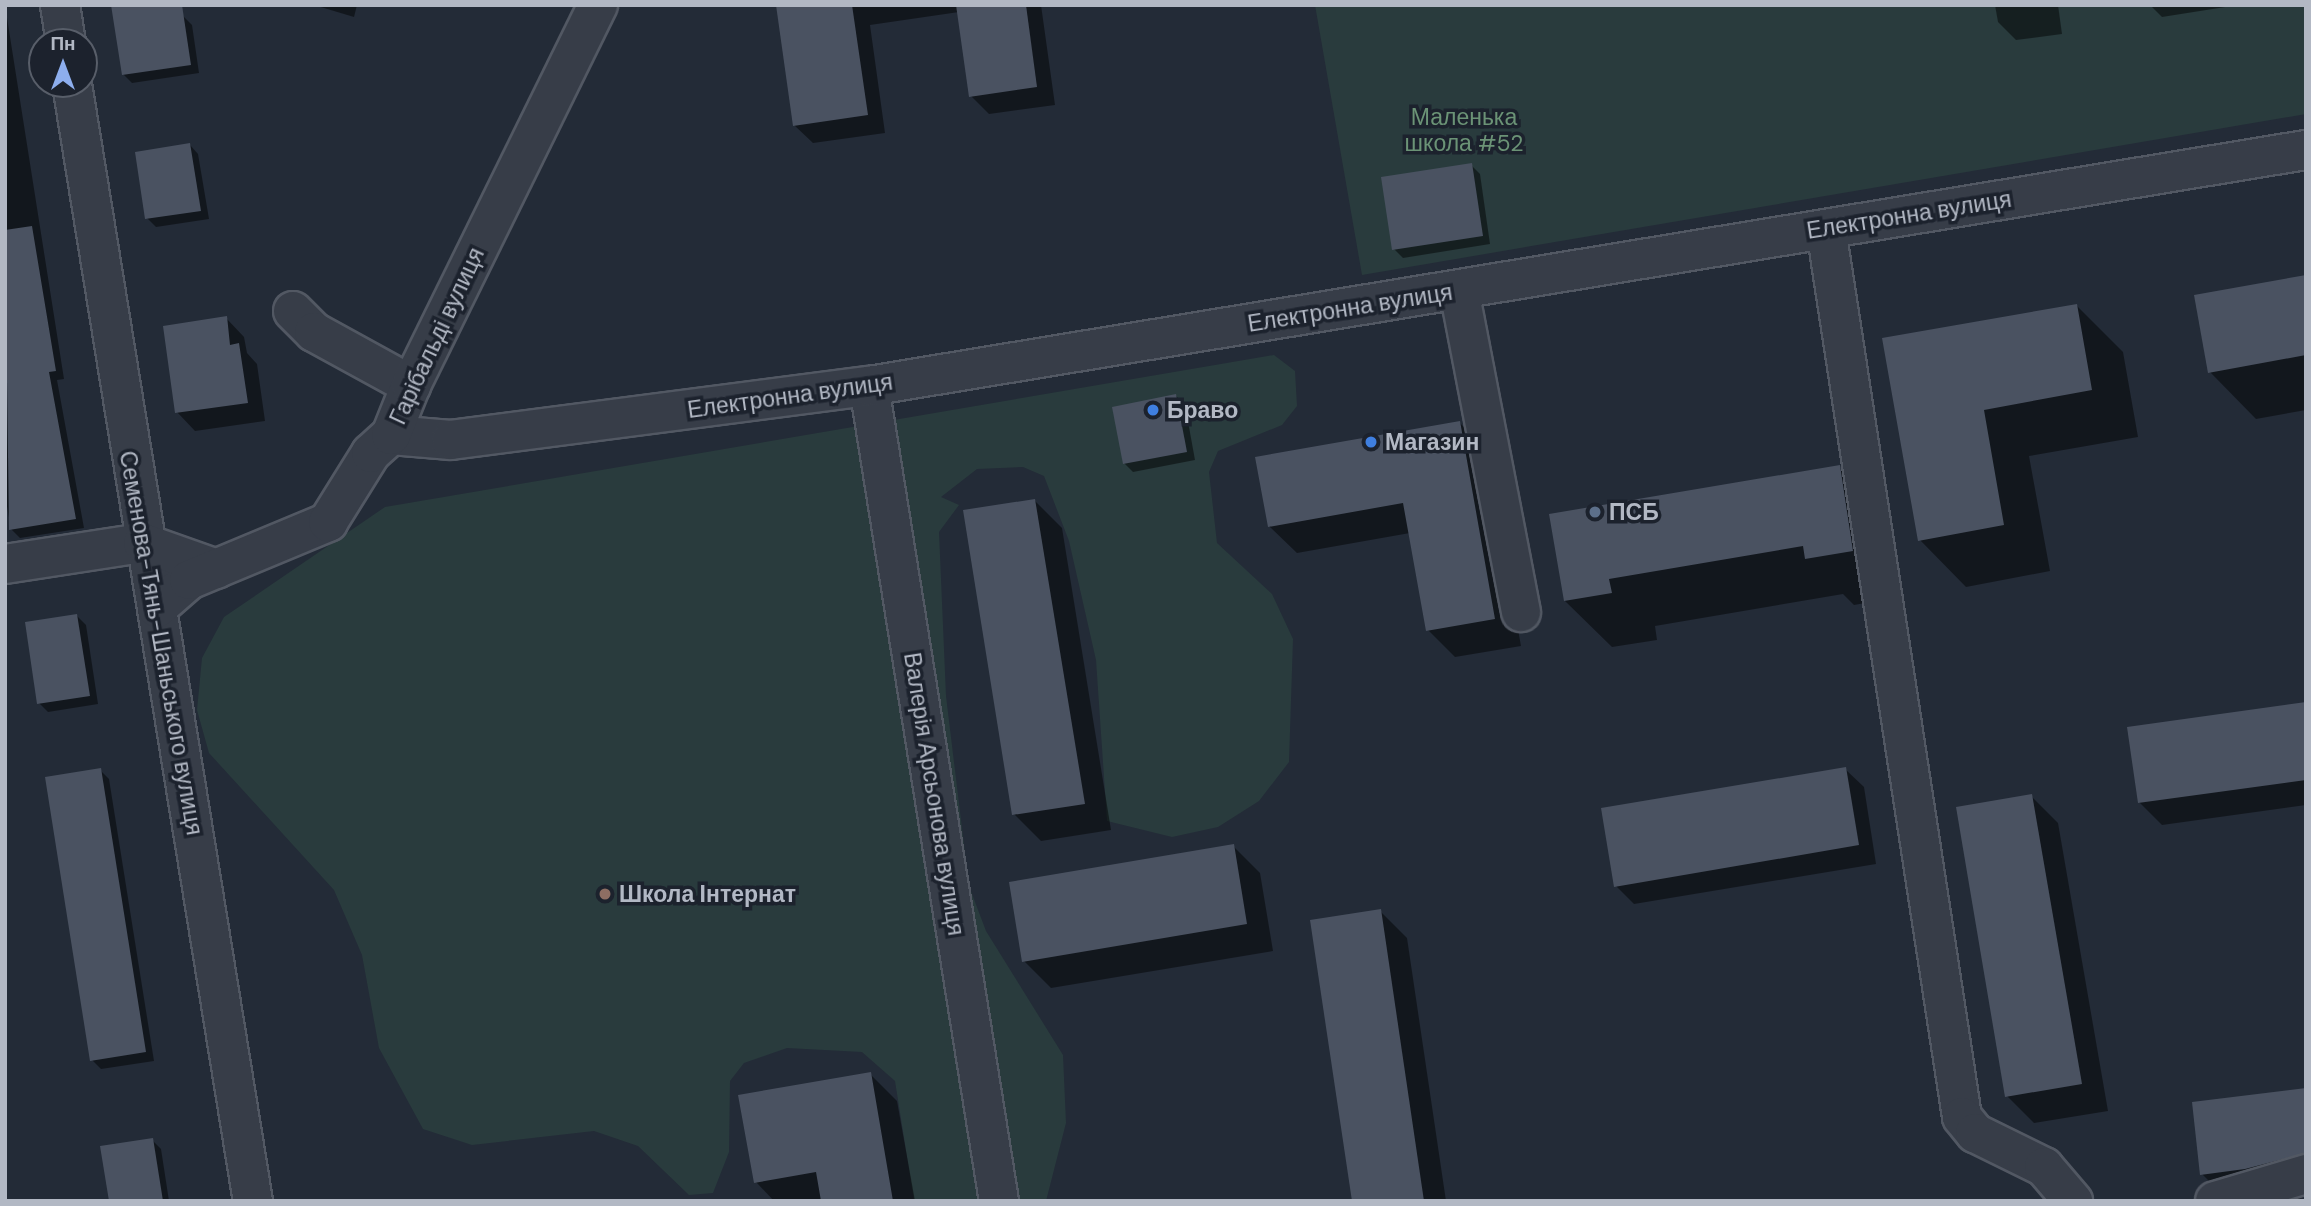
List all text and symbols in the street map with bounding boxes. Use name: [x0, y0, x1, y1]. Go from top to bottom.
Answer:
north arrow: [28, 28, 98, 98]
text: Пн: [50, 31, 76, 56]
park label: Маленька школа #52: [1405, 103, 1523, 157]
street label: Електронна вулиця: [1805, 185, 2013, 245]
street label: Гарібальді вулиця: [384, 243, 490, 429]
street label: Електронна вулиця: [1246, 278, 1454, 338]
street label: Електронна вулиця: [686, 368, 894, 424]
place label: Браво: [1167, 396, 1238, 424]
marker: Браво: [1145, 402, 1161, 418]
place label: Магазин: [1385, 428, 1479, 456]
marker: Магазин: [1363, 434, 1379, 450]
street label: Семенова-Тянь-Шаньського вулиця: [114, 449, 208, 837]
place label: ПСБ: [1609, 498, 1659, 526]
marker: ПСБ: [1587, 504, 1603, 520]
street label: Валерія Арсьонова вулиця: [898, 651, 970, 937]
place label: Школа Інтернат: [619, 880, 796, 908]
marker: Школа Інтернат: [597, 886, 613, 902]

